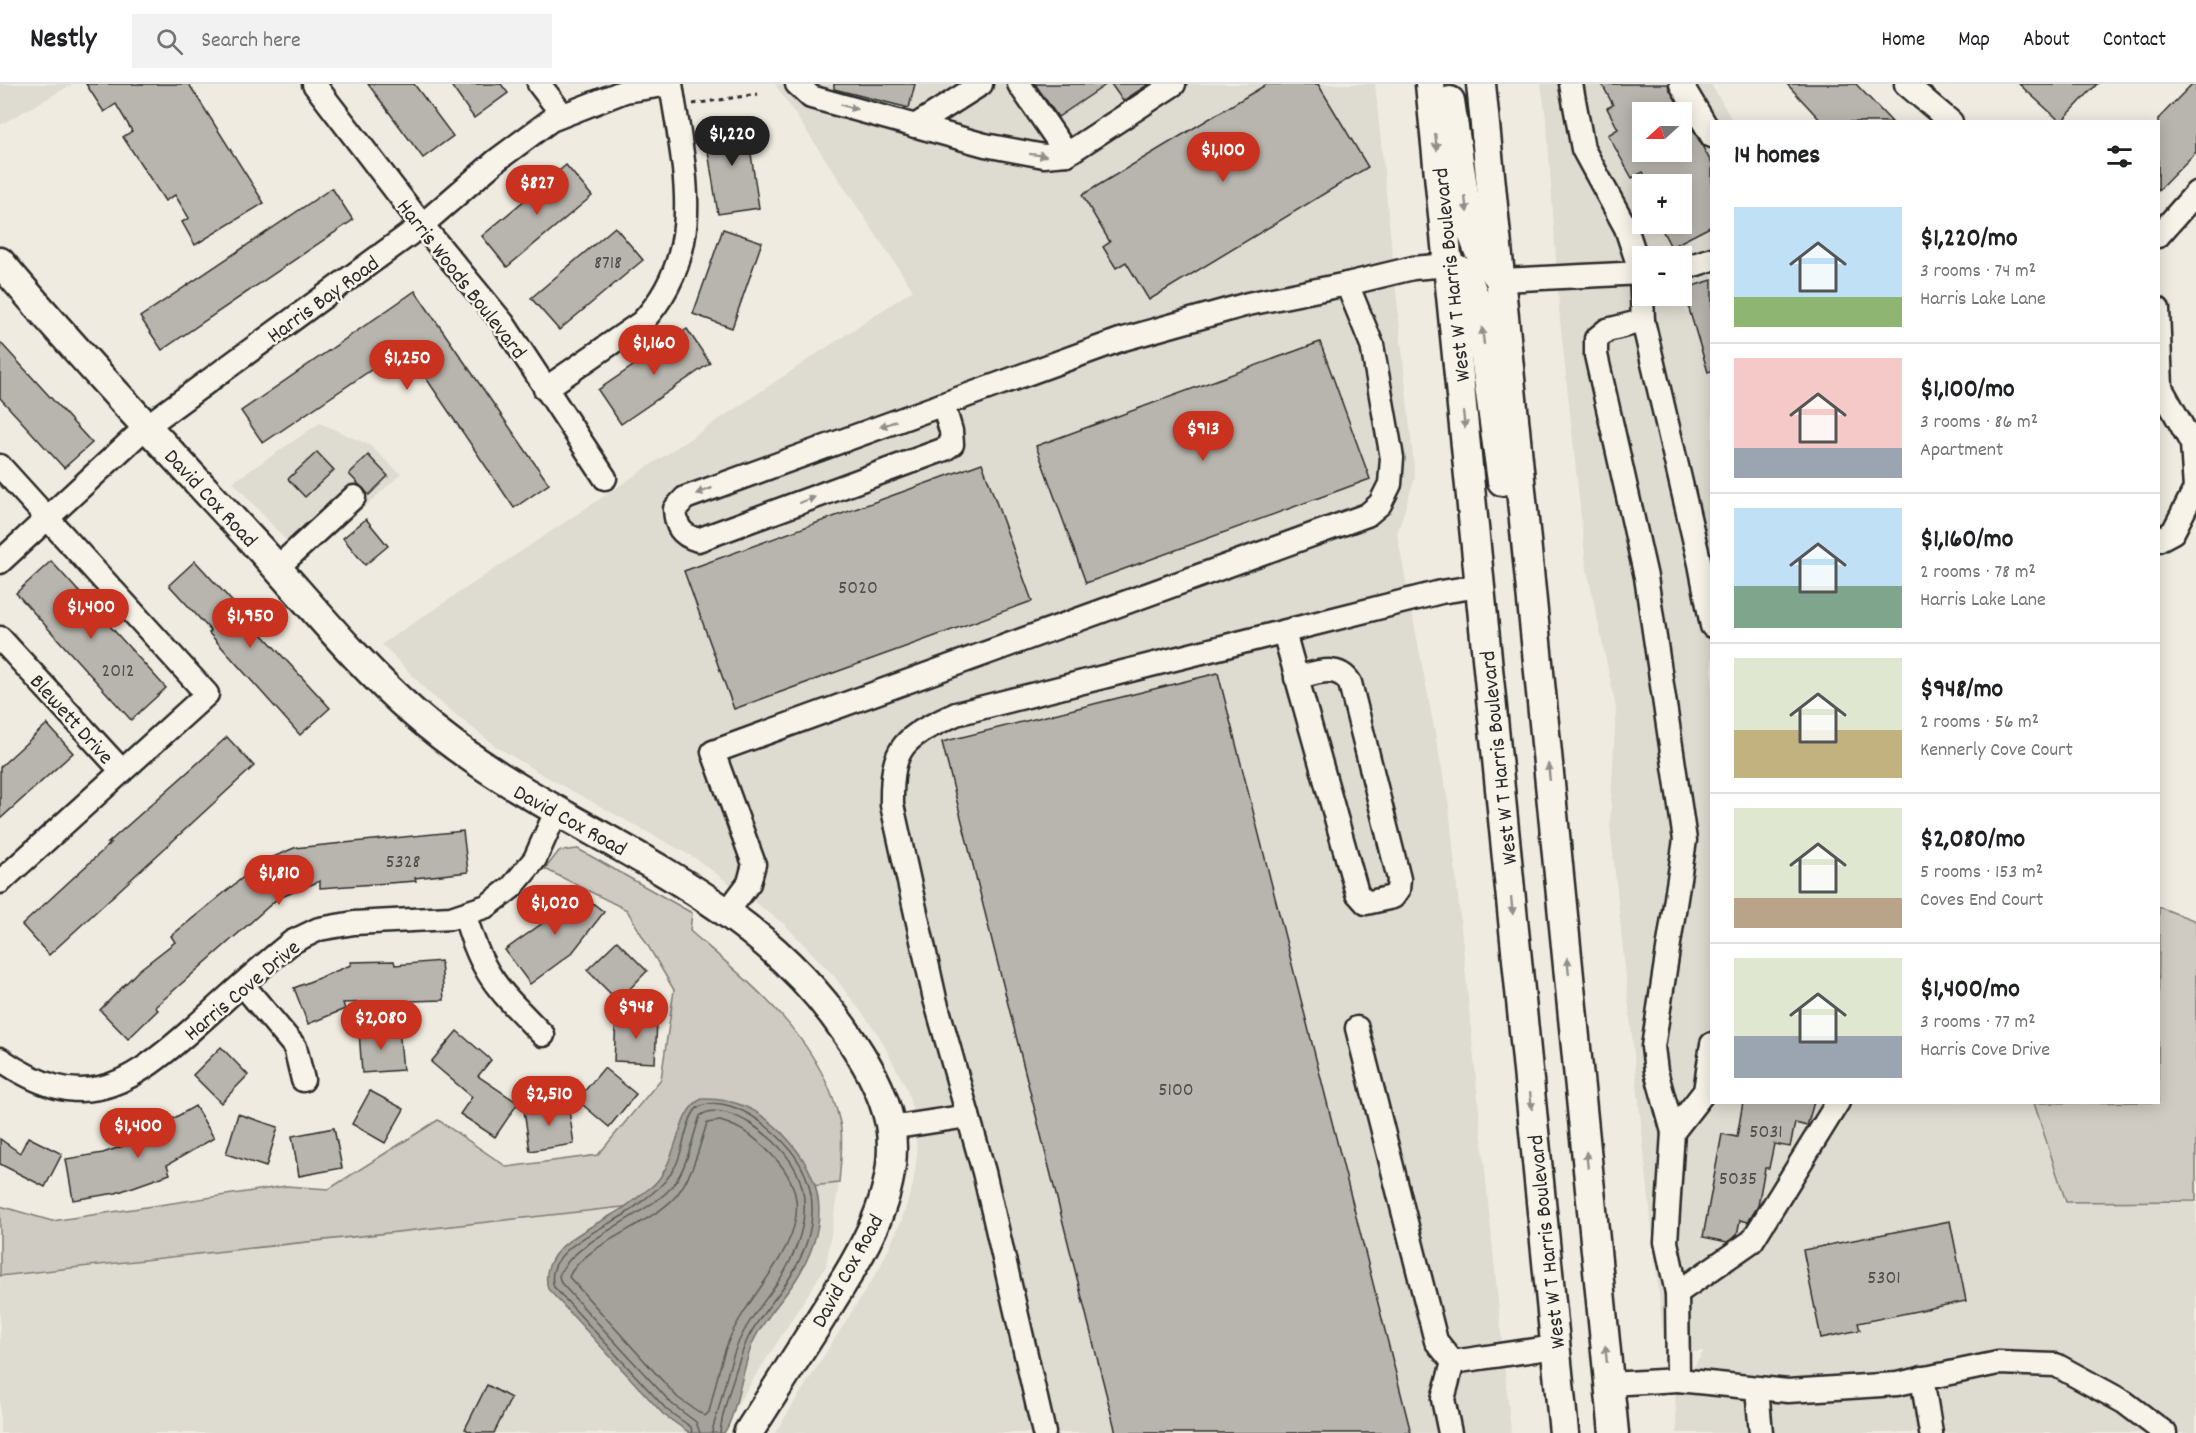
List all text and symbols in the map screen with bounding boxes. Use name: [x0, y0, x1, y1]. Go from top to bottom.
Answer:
search box: [132, 14, 552, 68]
text: Nestly: [30, 21, 96, 61]
icon: search: [153, 25, 186, 58]
text: Search here: [201, 26, 301, 57]
text: Home: [1881, 26, 1925, 56]
text: Map: [1958, 26, 1990, 56]
text: About: [2023, 26, 2070, 56]
text: Contact: [2103, 26, 2166, 56]
north arrow: [1632, 102, 1692, 162]
map controls: [1632, 102, 1692, 306]
one-way arrow: [840, 103, 858, 113]
pin: $1,220: [683, 116, 781, 167]
text: $1,220: [709, 121, 755, 149]
pin: $1,100: [1174, 132, 1272, 183]
one-way arrow: [1431, 133, 1441, 152]
text: $1,100: [1201, 137, 1245, 165]
text: 14 homes: [1734, 138, 1820, 175]
icon: filters: [2103, 140, 2136, 173]
one-way arrow: [1028, 150, 1047, 159]
pin: $827: [501, 165, 573, 216]
street label: West W T Harris Boulevard: [1427, 166, 1480, 383]
text: $827: [520, 170, 554, 198]
button: +: [1632, 174, 1692, 234]
street label: Harris Woods Boulevard: [388, 194, 533, 367]
one-way arrow: [1461, 195, 1470, 214]
text: $1,220/mo: [1920, 221, 2018, 258]
icon: home: [1782, 231, 1854, 303]
button: −: [1632, 246, 1692, 306]
street label: Harris Bay Road: [262, 249, 387, 352]
house number: 8718: [594, 250, 622, 278]
text: 3 rooms · 74 m²: [1920, 258, 2036, 286]
text: Harris Lake Lane: [1920, 286, 2046, 314]
pin: $1,160: [605, 325, 703, 376]
one-way arrow: [1478, 327, 1488, 346]
text: $1,160: [632, 330, 676, 358]
pin: $1,250: [358, 340, 456, 391]
text: $1,250: [383, 345, 431, 373]
text: $1,100/mo: [1920, 372, 2015, 409]
icon: home: [1782, 382, 1854, 454]
text: 3 rooms · 86 m²: [1920, 409, 2038, 437]
one-way arrow: [1459, 410, 1469, 429]
pin: $913: [1167, 411, 1239, 462]
text: $913: [1187, 416, 1219, 444]
one-way arrow: [879, 420, 897, 430]
text: Apartment: [1920, 437, 2003, 465]
street label: David Cox Road: [155, 443, 263, 556]
one-way arrow: [695, 486, 713, 496]
one-way arrow: [798, 495, 816, 505]
text: $1,160/mo: [1920, 522, 2013, 559]
icon: home: [1782, 532, 1854, 604]
text: 2 rooms · 78 m²: [1920, 559, 2036, 587]
house number: 5020: [838, 575, 878, 603]
text: Harris Lake Lane: [1920, 587, 2046, 615]
pin: $1,400: [42, 589, 140, 640]
text: $1,400: [67, 594, 115, 622]
pin: $1,950: [201, 598, 299, 649]
text: $1,950: [226, 603, 274, 631]
street label: West W T Harris Boulevard: [1474, 649, 1527, 866]
house number: 2012: [102, 658, 134, 686]
street label: Blewett Drive: [21, 668, 120, 773]
text: $948/mo: [1920, 672, 2003, 709]
icon: home: [1782, 682, 1854, 754]
text: 2 rooms · 56 m²: [1920, 709, 2039, 737]
text: Kennerly Cove Court: [1920, 737, 2073, 765]
one-way arrow: [1544, 762, 1554, 781]
street label: David Cox Road: [507, 778, 632, 866]
text: $2,080/mo: [1920, 822, 2025, 859]
icon: home: [1782, 832, 1854, 904]
house number: 5328: [386, 849, 420, 877]
pin: $1,810: [230, 855, 328, 906]
text: 5 rooms · 153 m²: [1920, 859, 2043, 887]
text: $1,810: [258, 860, 300, 888]
pin: $1,020: [506, 885, 604, 936]
text: Coves End Court: [1920, 887, 2043, 915]
text: $1,020: [531, 890, 579, 918]
one-way arrow: [1507, 897, 1517, 916]
street label: Harris Cove Drive: [178, 934, 308, 1050]
one-way arrow: [1563, 956, 1573, 975]
text: $1,400/mo: [1920, 972, 2020, 1009]
icon: home: [1782, 982, 1854, 1054]
pin: $948: [600, 989, 672, 1040]
text: $948: [618, 994, 654, 1022]
pin: $2,080: [332, 1000, 430, 1051]
text: $2,080: [355, 1005, 407, 1033]
text: 3 rooms · 77 m²: [1920, 1009, 2036, 1037]
text: Harris Cove Drive: [1920, 1037, 2050, 1065]
pin: $2,510: [500, 1076, 598, 1127]
house number: 5100: [1158, 1077, 1194, 1105]
text: $2,510: [525, 1081, 573, 1109]
one-way arrow: [1526, 1091, 1536, 1110]
pin: $1,400: [89, 1108, 187, 1159]
text: $1,400: [114, 1113, 162, 1141]
house number: 5031: [1749, 1119, 1783, 1147]
street label: West W T Harris Boulevard: [1522, 1133, 1575, 1350]
one-way arrow: [1582, 1150, 1592, 1169]
house number: 5035: [1719, 1166, 1757, 1194]
street label: David Cox Road: [805, 1209, 893, 1334]
house number: 5301: [1867, 1265, 1901, 1293]
one-way arrow: [1601, 1344, 1611, 1363]

